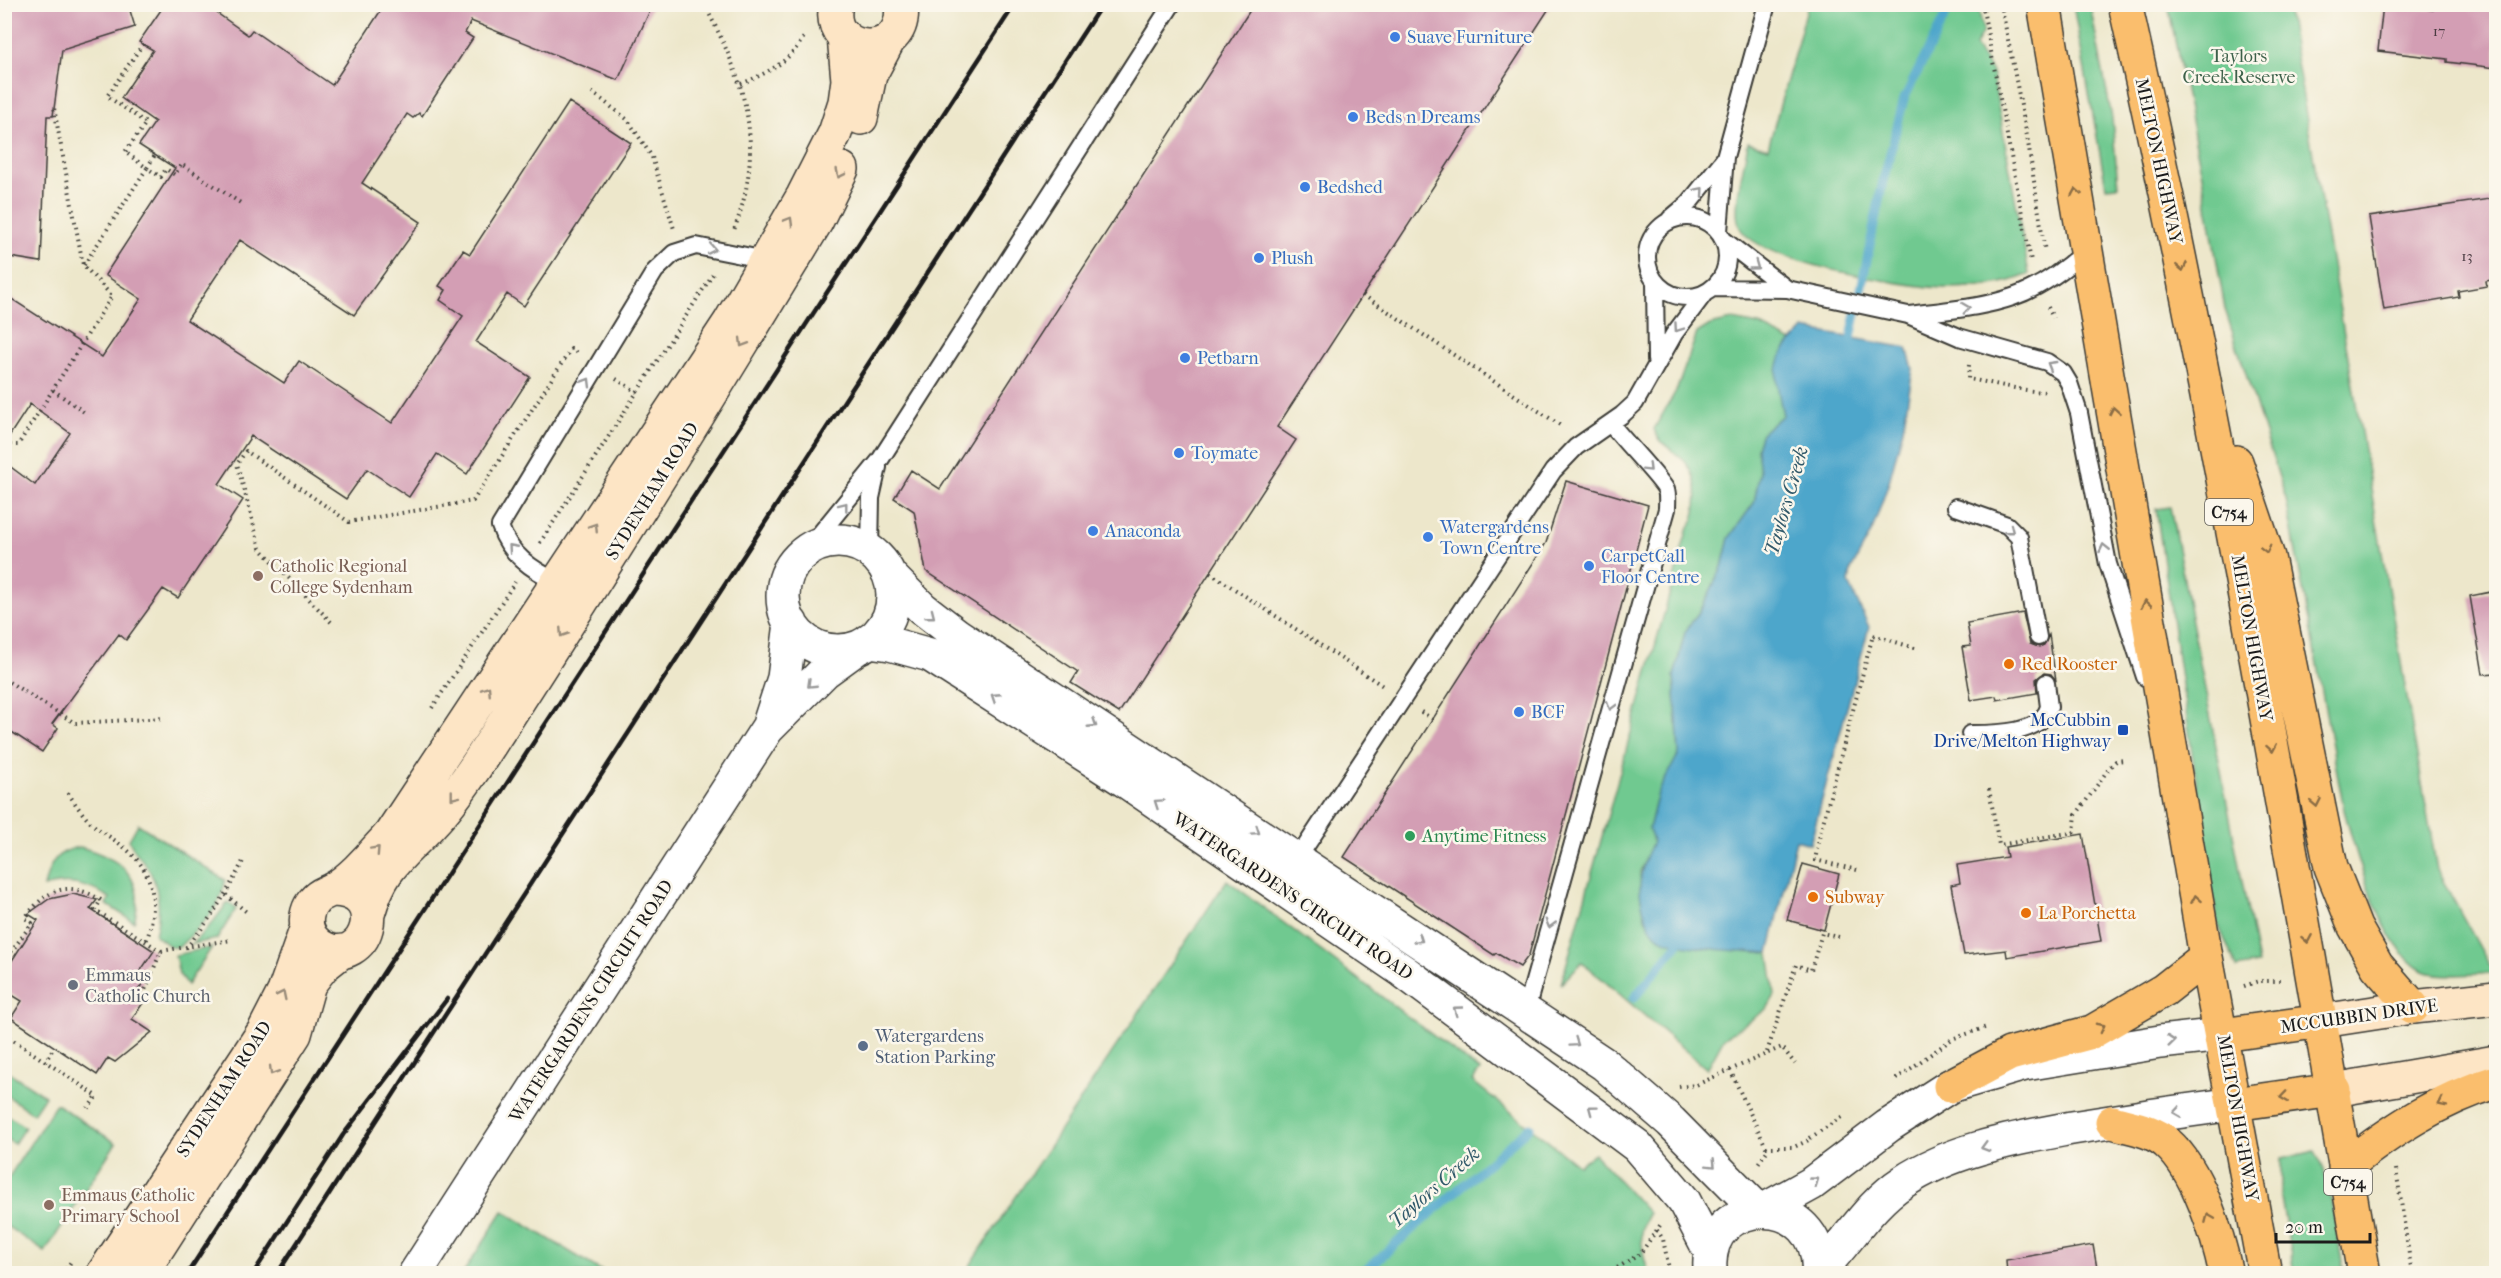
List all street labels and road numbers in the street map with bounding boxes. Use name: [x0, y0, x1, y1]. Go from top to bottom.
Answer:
street label: MELTON HIGHWAY: [2131, 76, 2187, 247]
street label: SYDENHAM ROAD: [602, 419, 703, 564]
road number: C754: [2205, 499, 2253, 525]
street label: MELTON HIGHWAY: [2226, 553, 2277, 724]
street label: WATERGARDENS CIRCUIT ROAD: [1168, 808, 1417, 985]
street label: WATERGARDENS CIRCUIT ROAD: [505, 876, 678, 1127]
street label: MCCUBBIN DRIVE: [2279, 995, 2439, 1038]
street label: SYDENHAM ROAD: [173, 1017, 276, 1161]
street label: MELTON HIGHWAY: [2212, 1033, 2263, 1204]
road number: C754: [2324, 1169, 2372, 1195]

